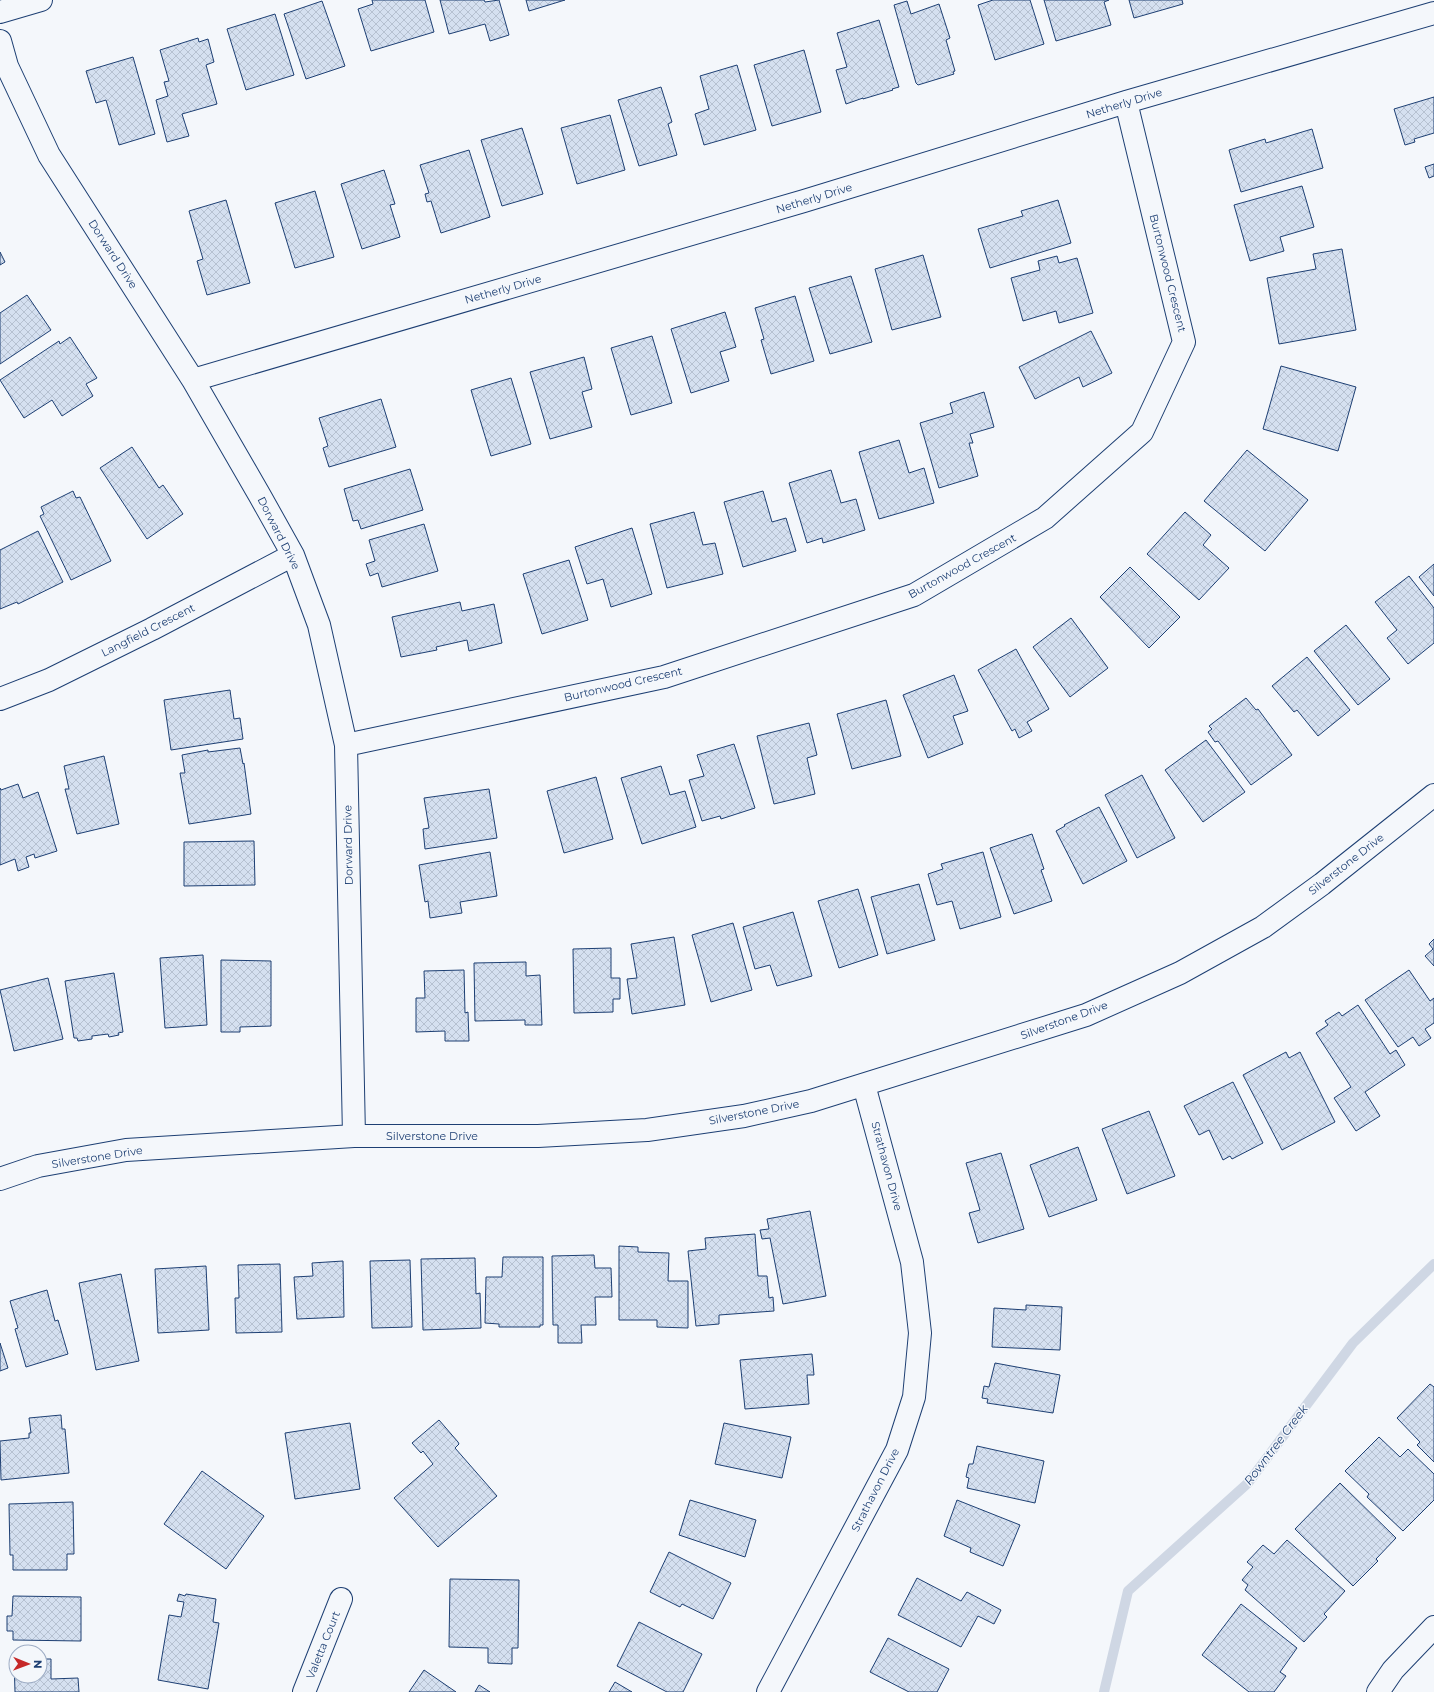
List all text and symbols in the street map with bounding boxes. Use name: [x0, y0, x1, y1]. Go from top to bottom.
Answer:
street label: Netherly Drive: [1084, 85, 1164, 121]
street label: Netherly Drive: [774, 180, 854, 216]
street label: Burtonwood Crescent: [1147, 213, 1190, 334]
street label: Dorward Drive: [85, 217, 141, 292]
street label: Netherly Drive: [463, 271, 543, 307]
street label: Dorward Drive: [255, 494, 304, 572]
street label: Burtonwood Crescent: [906, 530, 1019, 601]
street label: Langfield Crescent: [99, 600, 198, 660]
street label: Burtonwood Crescent: [562, 663, 684, 704]
street label: Dorward Drive: [340, 805, 356, 885]
street label: Silverstone Drive: [1306, 830, 1387, 898]
street label: Silverstone Drive: [1018, 998, 1110, 1042]
street label: Silverstone Drive: [708, 1096, 801, 1128]
street label: Strathavon Drive: [868, 1120, 906, 1212]
street label: Silverstone Drive: [386, 1129, 478, 1143]
street label: Silverstone Drive: [51, 1143, 144, 1171]
water label: Rowntree Creek: [1240, 1401, 1311, 1488]
street label: Strathavon Drive: [848, 1446, 902, 1534]
street label: Valetta Court: [303, 1609, 343, 1681]
north arrow: [8, 1644, 48, 1684]
text: N: [31, 1660, 45, 1669]

